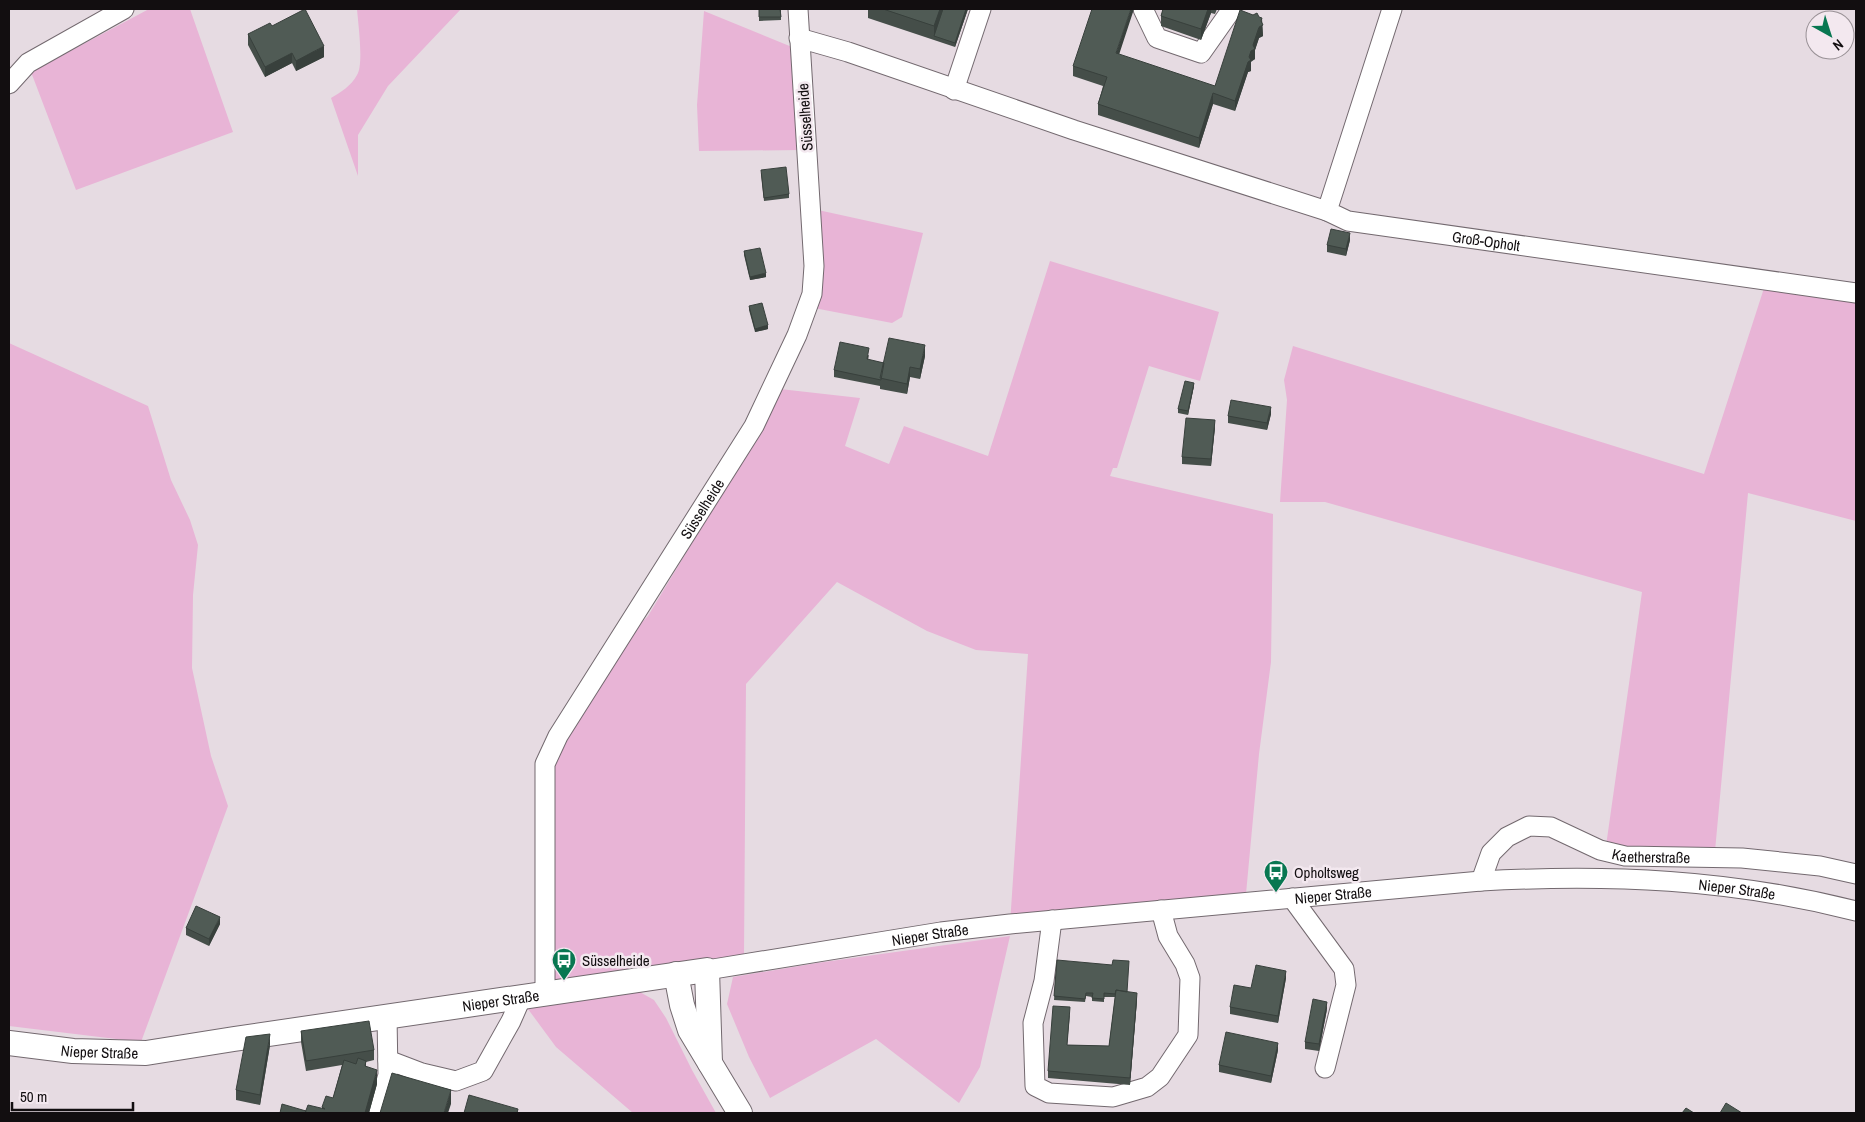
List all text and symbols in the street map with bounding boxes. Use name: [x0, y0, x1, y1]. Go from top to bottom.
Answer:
north arrow: [1805, 10, 1855, 60]
text: N: [1829, 35, 1847, 55]
street label: Süsselheide: [792, 82, 818, 152]
street label: Groß-Opholt: [1451, 225, 1522, 256]
street label: Süsselheide: [675, 474, 729, 543]
street label: Kaetherstraße: [1610, 843, 1691, 868]
bus stop icon: Opholtsweg: [1263, 859, 1289, 893]
place label: Opholtsweg: [1294, 862, 1359, 883]
street label: Nieper Straße: [1698, 873, 1777, 904]
street label: Nieper Straße: [1294, 881, 1373, 908]
street label: Nieper Straße: [890, 918, 970, 950]
bus stop icon: Süsselheide: [551, 947, 577, 981]
place label: Süsselheide: [582, 950, 650, 971]
street label: Nieper Straße: [461, 984, 540, 1016]
street label: Nieper Straße: [60, 1039, 139, 1063]
scale bar: [12, 1080, 134, 1112]
text: 50 m: [20, 1086, 47, 1107]

